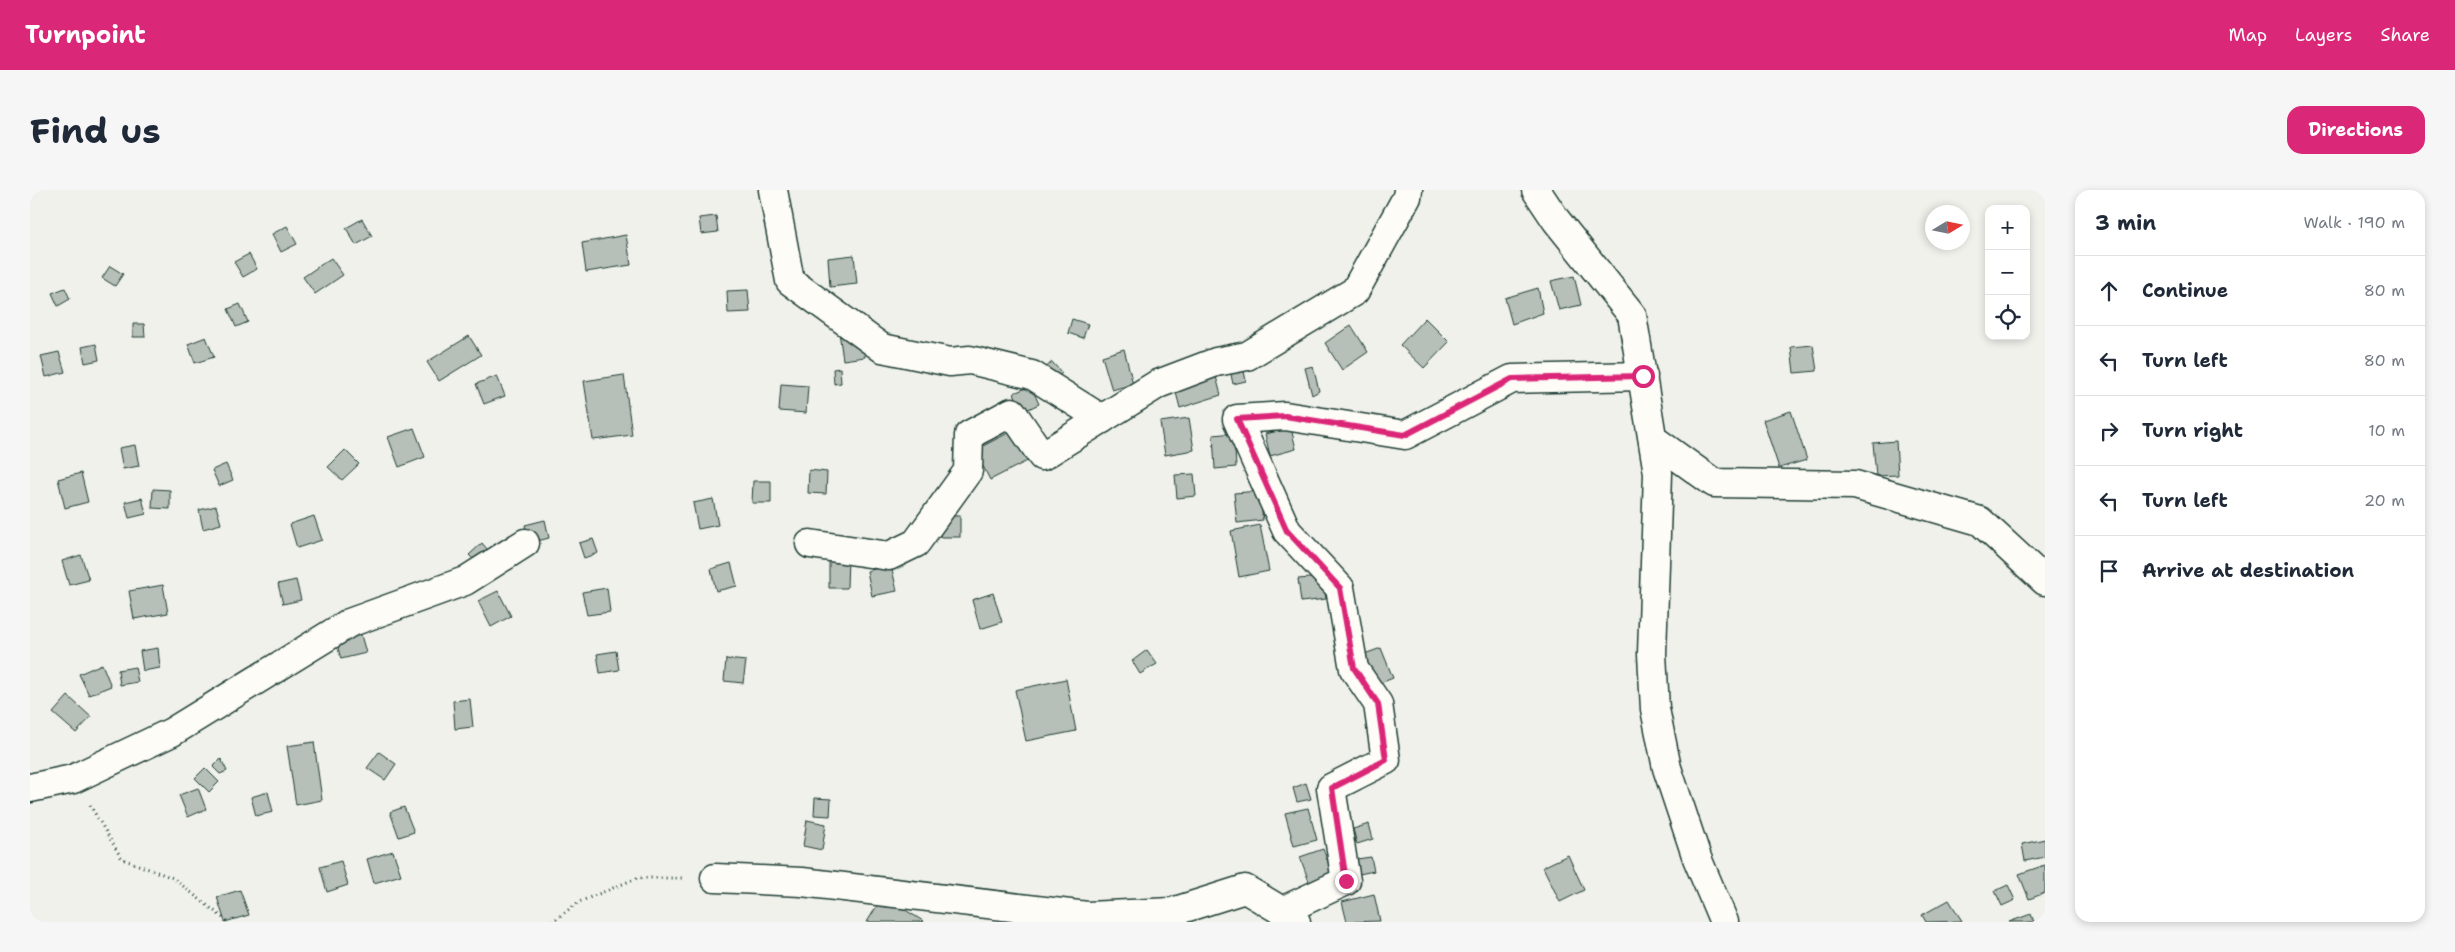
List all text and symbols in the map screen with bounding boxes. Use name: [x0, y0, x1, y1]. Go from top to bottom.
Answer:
text: Turnpoint: [25, 19, 146, 51]
text: Map: [2229, 23, 2267, 47]
text: Layers: [2295, 23, 2352, 47]
text: Share: [2380, 23, 2430, 47]
button: Directions: [2287, 106, 2425, 154]
text: Find us: [30, 107, 161, 154]
north arrow: [1925, 205, 1970, 250]
map controls: [1985, 205, 2030, 340]
button: +: [1985, 205, 2030, 250]
text: 3 min: [2095, 209, 2156, 237]
text: Walk · 190 m: [2303, 212, 2405, 233]
button: −: [1985, 250, 2030, 295]
icon: ahead: [2095, 277, 2123, 305]
text: Continue: [2142, 278, 2228, 303]
text: 80 m: [2364, 280, 2405, 301]
button: locate: [1985, 295, 2030, 340]
icon: left: [2095, 347, 2123, 375]
text: Turn left: [2142, 348, 2228, 373]
text: 80 m: [2364, 350, 2405, 371]
route start: [1632, 365, 1655, 388]
icon: right: [2095, 417, 2123, 445]
text: Turn right: [2142, 418, 2243, 443]
text: 10 m: [2368, 420, 2405, 441]
icon: left: [2095, 487, 2123, 515]
text: Turn left: [2142, 488, 2228, 513]
text: 20 m: [2364, 490, 2405, 511]
icon: arrive: [2095, 557, 2123, 585]
text: Arrive at destination: [2142, 558, 2354, 583]
route end: [1335, 870, 1358, 893]

